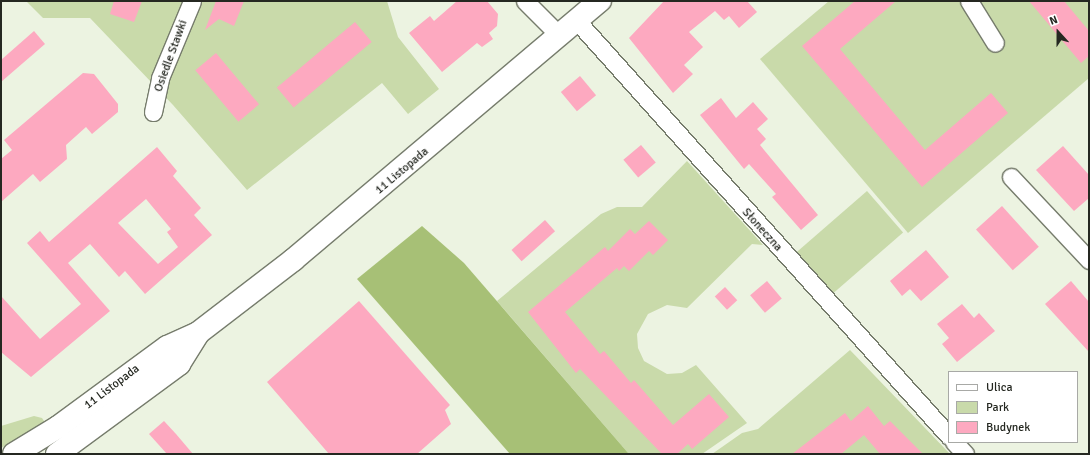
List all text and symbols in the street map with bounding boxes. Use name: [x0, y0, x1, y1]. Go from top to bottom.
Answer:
north arrow: [1038, 12, 1078, 52]
text: N: [1048, 13, 1059, 28]
street label: Osiedle Stawki: [151, 18, 191, 94]
street label: 11 Listopada: [372, 144, 432, 198]
street label: Słoneczna: [739, 205, 785, 255]
street label: 11 Listopada: [82, 362, 142, 412]
legend: [948, 371, 1078, 443]
text: Ulica: [986, 380, 1013, 395]
text: Park: [986, 400, 1009, 415]
text: Budynek: [986, 420, 1030, 435]

